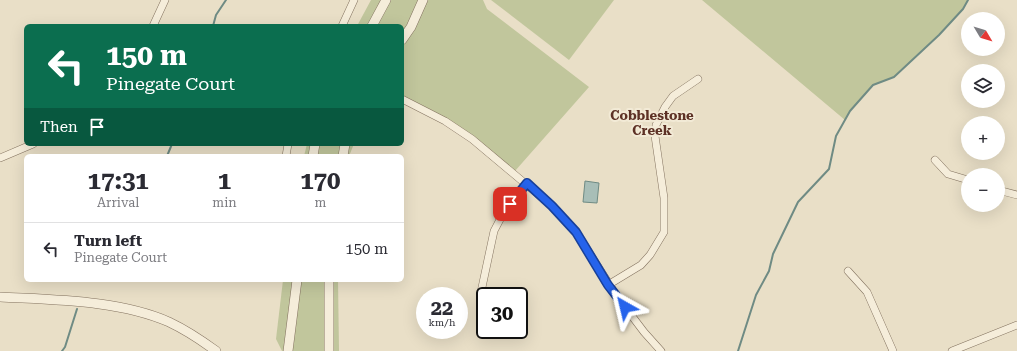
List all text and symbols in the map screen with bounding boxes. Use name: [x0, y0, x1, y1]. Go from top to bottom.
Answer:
north arrow: [961, 12, 1005, 56]
map controls: [961, 12, 1005, 212]
text: 150 m: [106, 39, 187, 72]
icon: left: [40, 40, 92, 92]
button: layers: [961, 64, 1005, 108]
text: Pinegate Court: [106, 73, 235, 94]
district label: Cobblestone Creek: [610, 108, 694, 138]
icon: arrive: [86, 116, 108, 138]
button: +: [961, 116, 1005, 160]
text: Then: [40, 118, 78, 136]
text: 17:31: [88, 167, 149, 195]
text: 1: [218, 167, 231, 195]
text: 170: [300, 167, 341, 195]
button: −: [961, 168, 1005, 212]
pin: [493, 187, 527, 221]
icon: arrive: [499, 193, 521, 215]
text: Arrival: [97, 195, 139, 210]
text: min: [212, 195, 237, 210]
text: m: [314, 195, 326, 210]
text: Turn left: [74, 232, 142, 250]
icon: left: [40, 238, 62, 260]
text: 150 m: [345, 240, 388, 258]
text: Pinegate Court: [74, 250, 167, 265]
position arrow: [604, 286, 646, 328]
speed limit sign: 30: [476, 287, 528, 339]
text: 22: [431, 296, 453, 320]
text: km/h: [429, 317, 455, 328]

